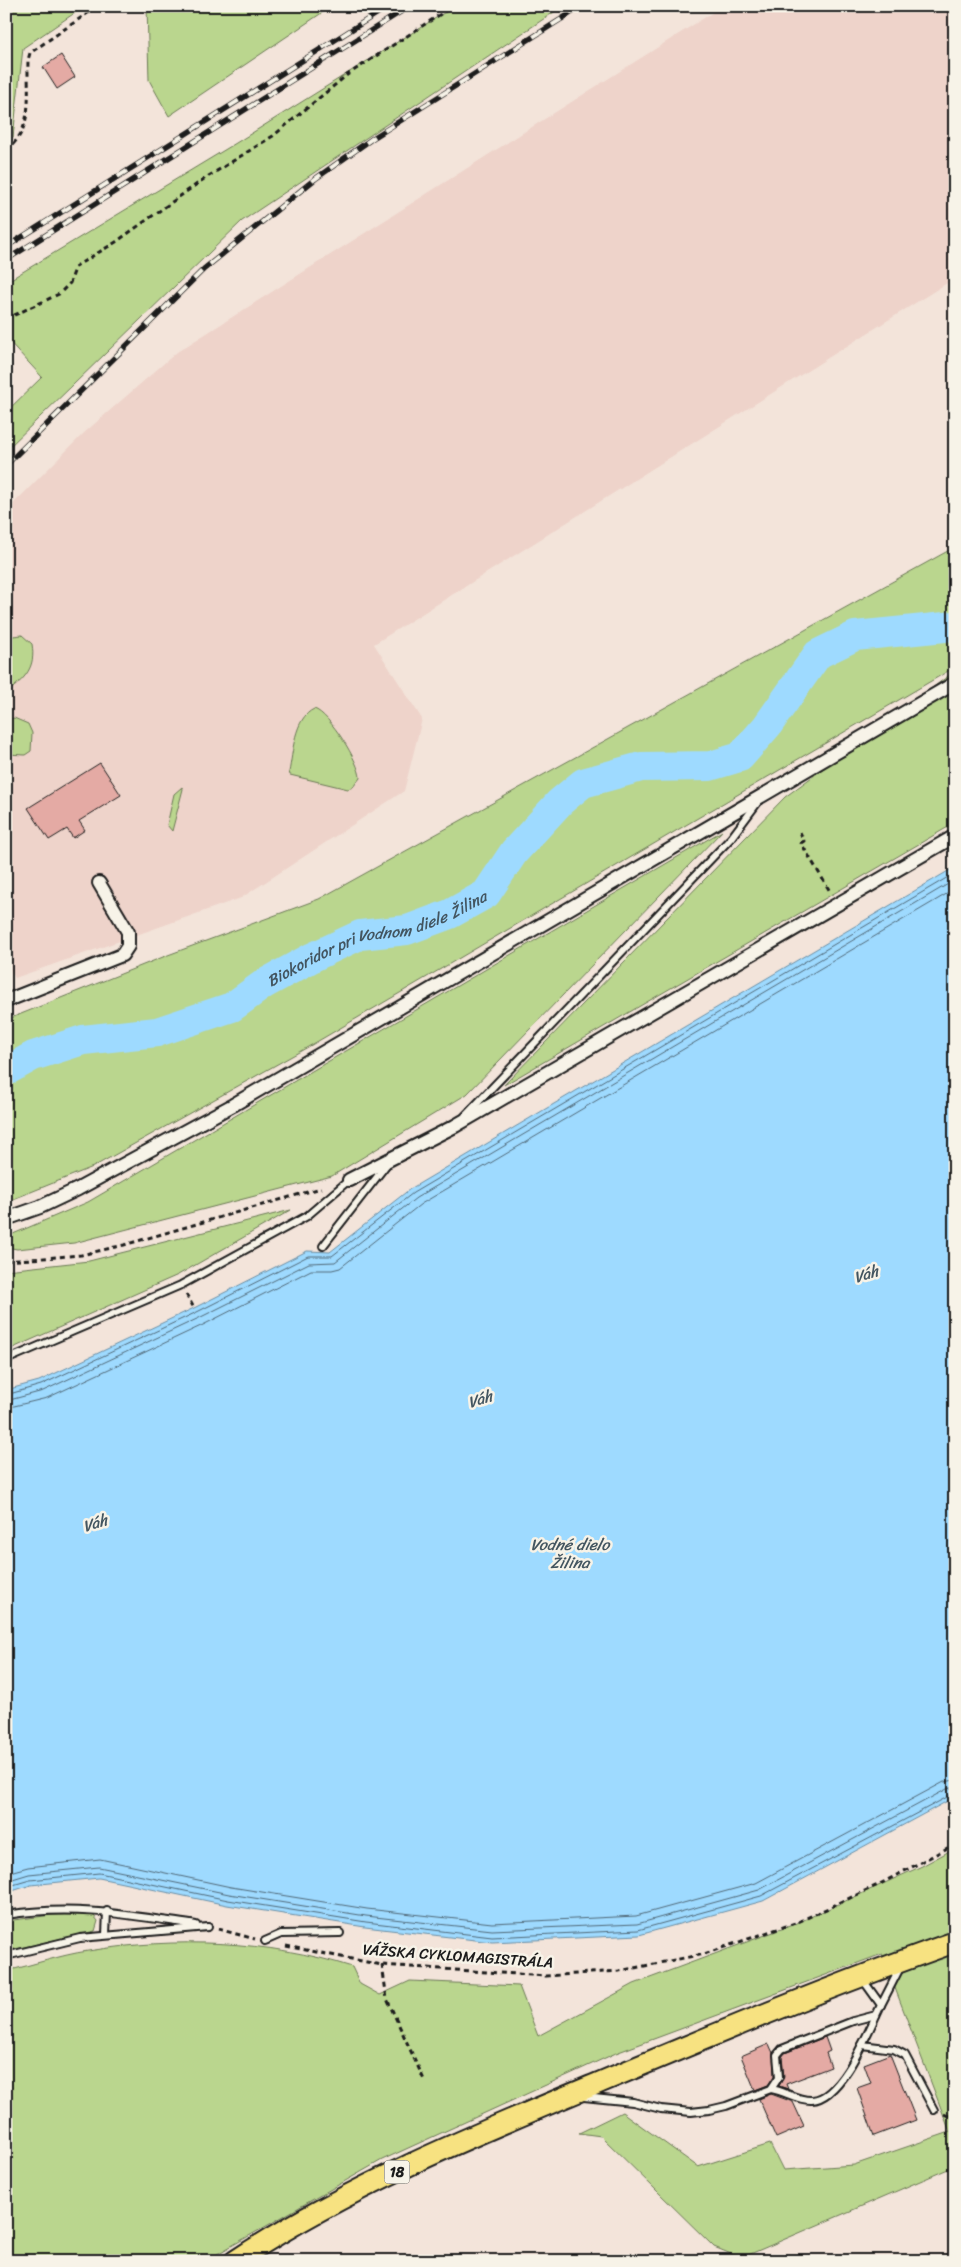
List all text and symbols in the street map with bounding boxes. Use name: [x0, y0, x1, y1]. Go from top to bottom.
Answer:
water label: Biokoridor pri Vodnom diele Žilina: [261, 881, 494, 995]
water label: Váh: [850, 1256, 884, 1292]
water label: Váh: [464, 1381, 498, 1417]
water label: Váh: [79, 1505, 113, 1541]
water label: Vodné dielo Žilina: [531, 1530, 611, 1577]
street label: VÁŽSKA CYKLOMAGISTRÁLA: [362, 1936, 554, 1976]
road number: 18: [384, 2160, 410, 2184]

